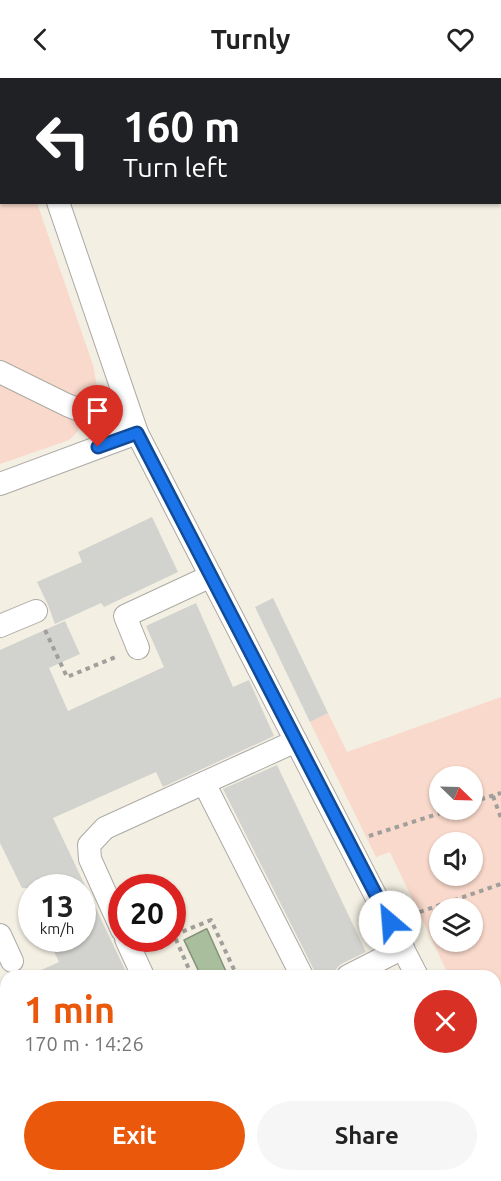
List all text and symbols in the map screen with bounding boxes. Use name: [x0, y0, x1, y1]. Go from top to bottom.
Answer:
icon: back: [24, 23, 57, 56]
icon: heart: [444, 23, 477, 56]
text: Turnly: [211, 24, 290, 54]
icon: left: [24, 102, 102, 180]
text: 160 m: [123, 103, 240, 150]
text: Turn left: [123, 152, 227, 182]
pin: [72, 385, 123, 447]
icon: arrive: [81, 394, 114, 427]
north arrow: [429, 766, 483, 820]
map controls: [429, 766, 483, 952]
button: sound: [429, 832, 483, 886]
speed limit sign: 20: [108, 874, 186, 952]
text: 13: [40, 889, 74, 923]
position arrow: [358, 890, 422, 954]
button: layers: [429, 898, 483, 952]
text: km/h: [40, 920, 74, 937]
text: 1 min: [24, 989, 115, 1030]
button: close: [414, 990, 477, 1053]
text: 170 m · 14:26: [24, 1032, 144, 1055]
button: Exit: [24, 1101, 245, 1170]
button: Share: [257, 1101, 477, 1170]

